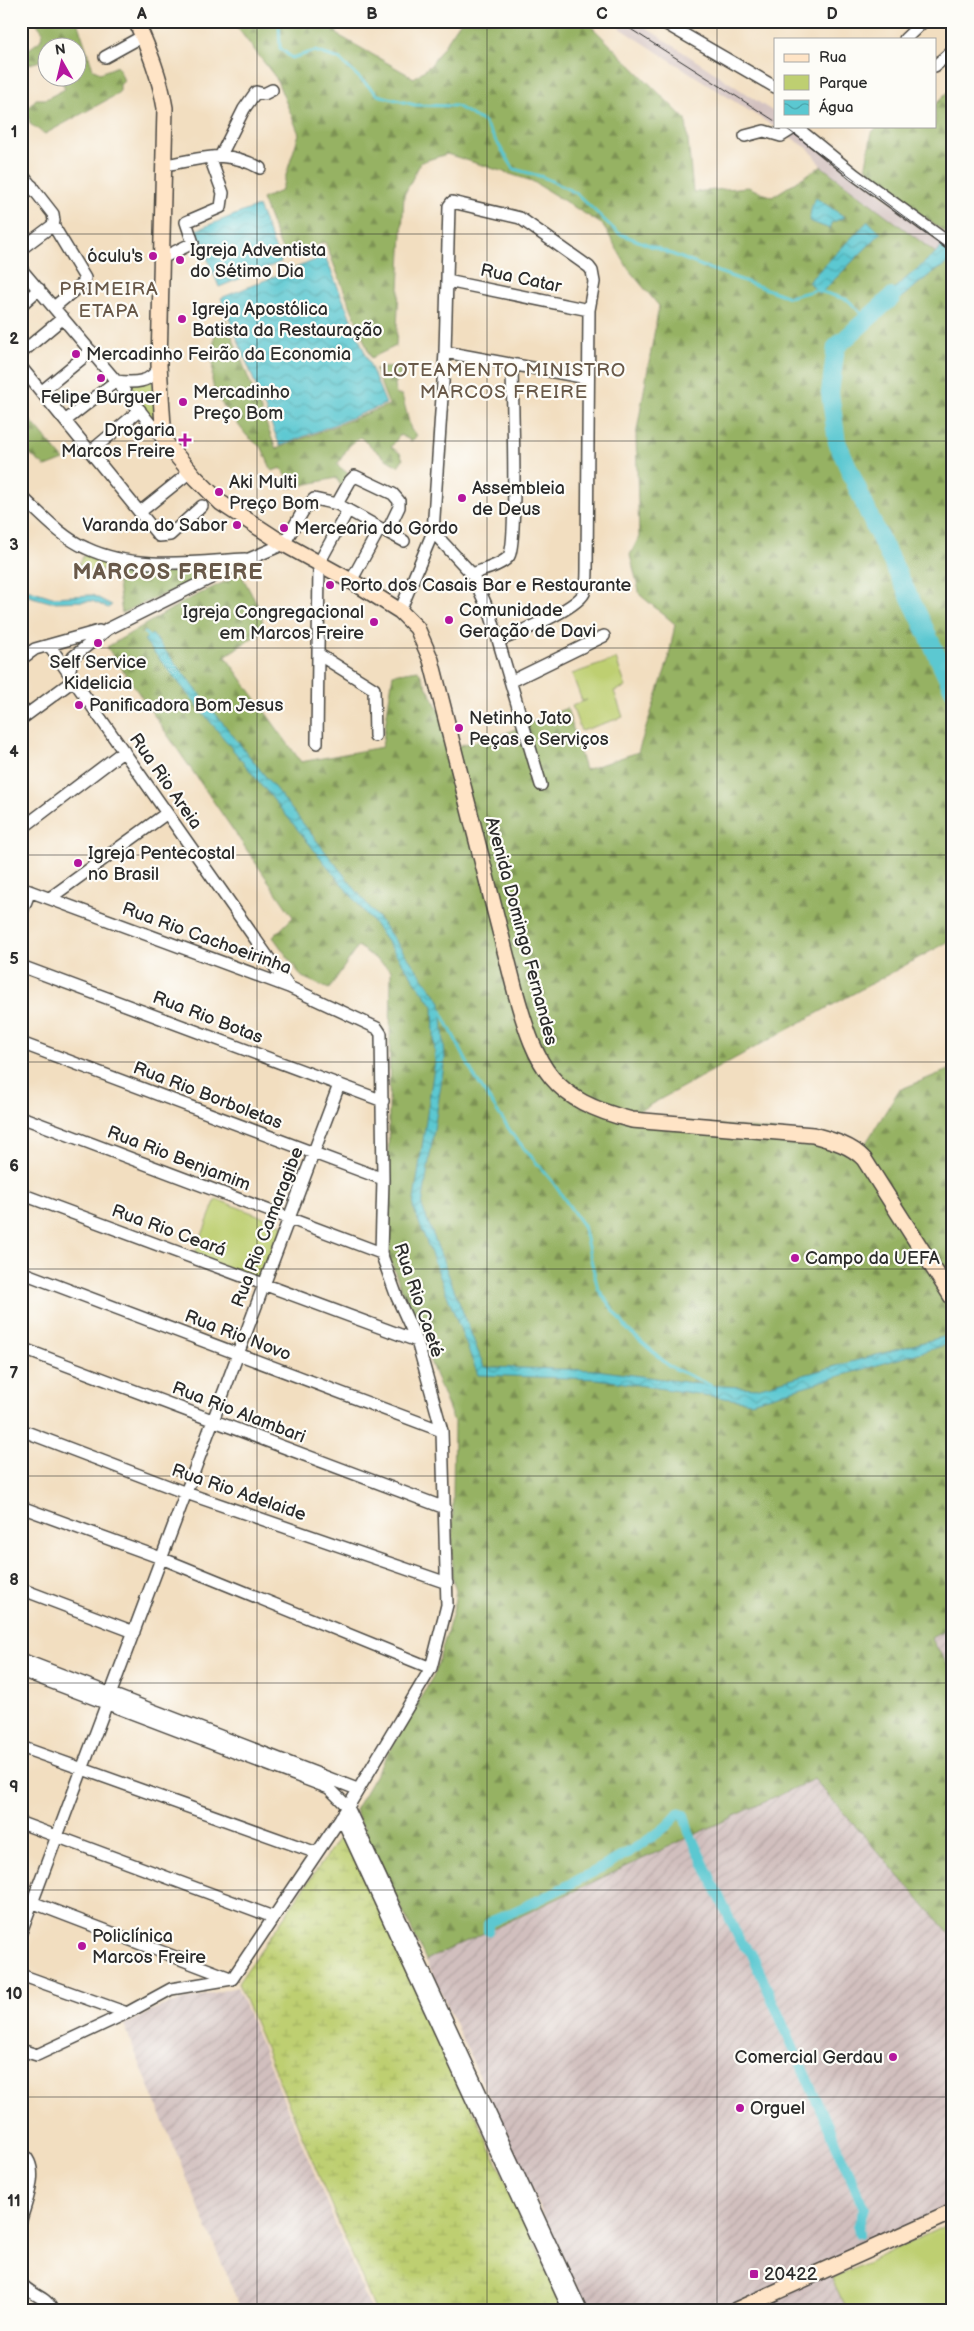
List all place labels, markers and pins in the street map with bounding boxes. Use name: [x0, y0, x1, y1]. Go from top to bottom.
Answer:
place label: Igreja Adventista do Sétimo Dia: [190, 240, 326, 282]
place label: óculu's: [87, 246, 143, 267]
marker: óculu's: [147, 250, 159, 262]
marker: Igreja Adventista do Sétimo Dia: [174, 254, 186, 266]
place label: Igreja Apostólica Batista da Restauração: [192, 299, 383, 341]
marker: Igreja Apostólica Batista da Restauração: [176, 313, 188, 325]
place label: Mercadinho Feirão da Economia: [86, 344, 351, 365]
marker: Mercadinho Feirão da Economia: [70, 348, 82, 360]
marker: Felipe Burguer: [95, 372, 107, 384]
place label: Mercadinho Preço Bom: [193, 382, 290, 424]
place label: Felipe Burguer: [40, 387, 162, 408]
marker: Mercadinho Preço Bom: [177, 396, 189, 408]
place label: Drogaria Marcos Freire: [61, 420, 175, 462]
marker: Drogaria Marcos Freire: [179, 434, 191, 446]
place label: Aki Multi Preço Bom: [229, 472, 319, 514]
place label: Assembleia de Deus: [472, 478, 565, 520]
marker: Aki Multi Preço Bom: [213, 486, 225, 498]
marker: Assembleia de Deus: [456, 492, 468, 504]
place label: Varanda do Sabor: [82, 515, 227, 536]
place label: Mercearia do Gordo: [294, 518, 458, 539]
marker: Varanda do Sabor: [231, 519, 243, 531]
marker: Mercearia do Gordo: [278, 522, 290, 534]
place label: Porto dos Casais Bar e Restaurante: [340, 575, 631, 596]
marker: Porto dos Casais Bar e Restaurante: [324, 579, 336, 591]
place label: Comunidade Geração de Davi: [459, 600, 596, 642]
place label: Igreja Congregacional em Marcos Freire: [183, 602, 364, 644]
marker: Comunidade Geração de Davi: [443, 614, 455, 626]
marker: Igreja Congregacional em Marcos Freire: [368, 616, 380, 628]
marker: Self Service Kidelicia: [92, 637, 104, 649]
place label: Self Service Kidelicia: [50, 652, 147, 694]
place label: Panificadora Bom Jesus: [89, 695, 283, 716]
marker: Panificadora Bom Jesus: [73, 699, 85, 711]
place label: Netinho Jato Peças e Serviços: [469, 708, 609, 750]
marker: Netinho Jato Peças e Serviços: [453, 722, 465, 734]
place label: Igreja Pentecostal no Brasil: [88, 843, 235, 885]
marker: Igreja Pentecostal no Brasil: [72, 857, 84, 869]
place label: Campo da UEFA: [805, 1248, 940, 1269]
marker: Campo da UEFA: [789, 1252, 801, 1264]
place label: Policlínica Marcos Freire: [92, 1926, 206, 1968]
marker: Policlínica Marcos Freire: [76, 1940, 88, 1952]
place label: Comercial Gerdau: [735, 2047, 883, 2068]
marker: Comercial Gerdau: [887, 2051, 899, 2063]
place label: Orguel: [750, 2098, 805, 2119]
marker: Orguel: [734, 2102, 746, 2114]
place label: 20422: [764, 2264, 818, 2285]
marker: 20422: [748, 2268, 760, 2280]

